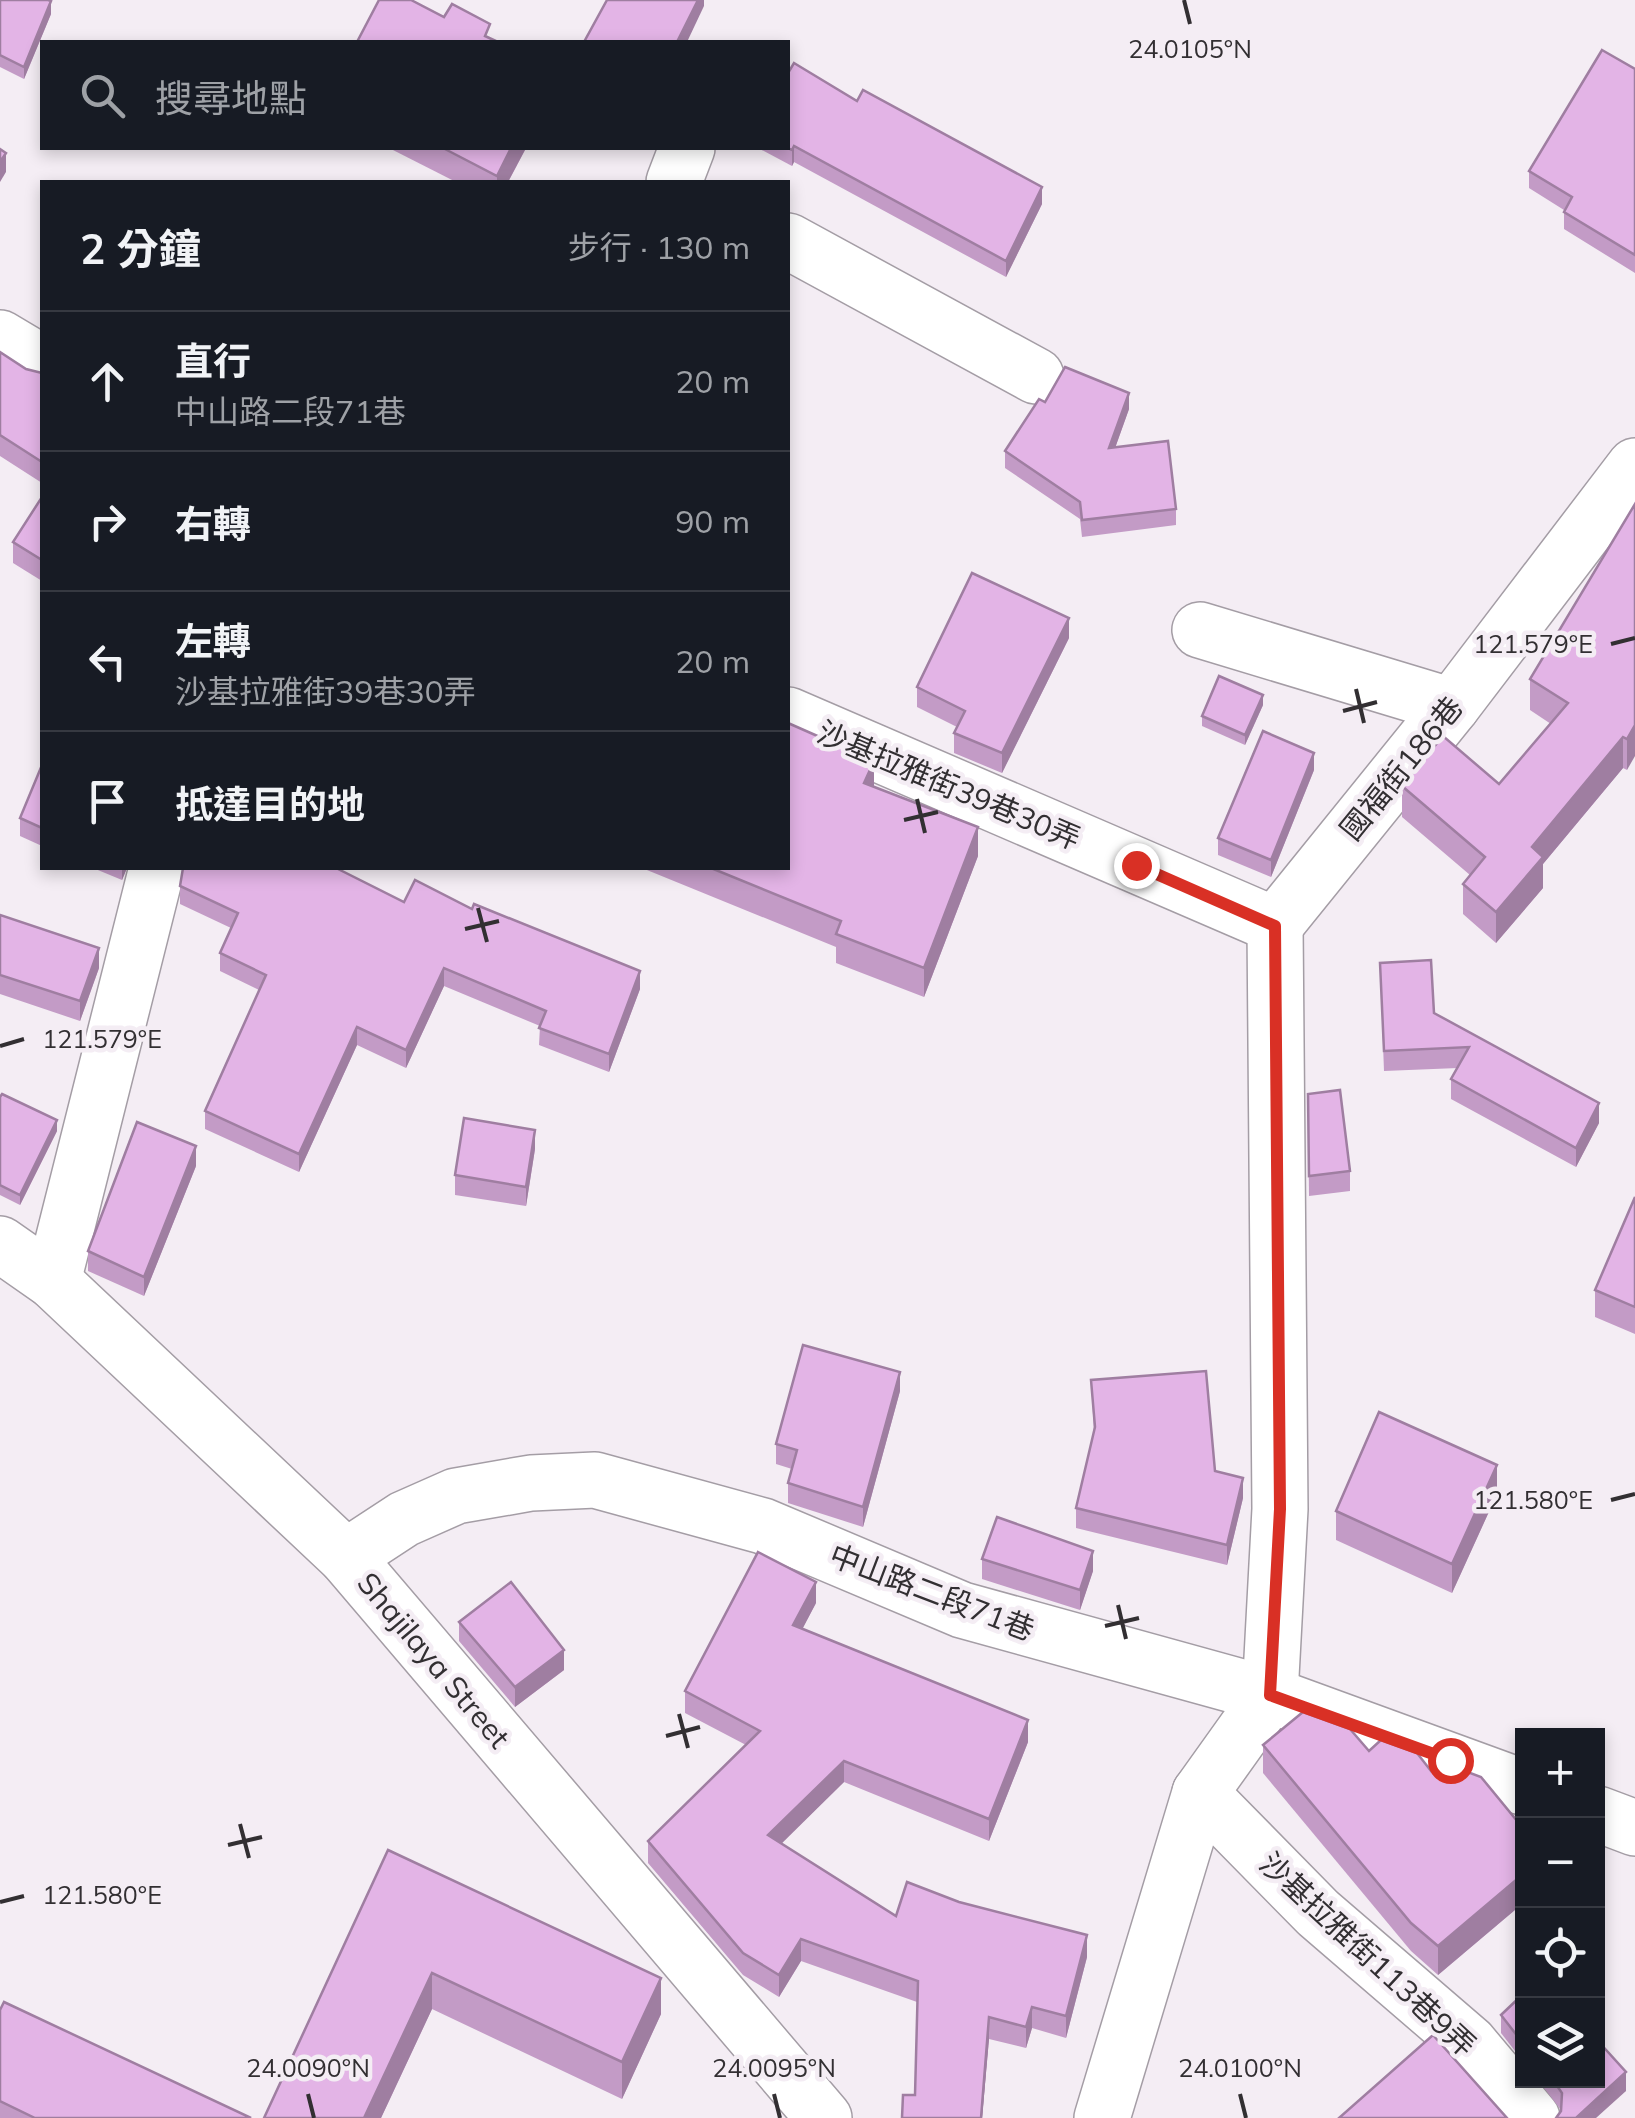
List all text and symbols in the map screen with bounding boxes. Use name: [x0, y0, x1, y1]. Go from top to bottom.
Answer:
text: 24.0105°N: [1128, 33, 1252, 64]
search box: [40, 40, 790, 150]
icon: search: [75, 68, 130, 123]
text: 搜尋地點: [155, 74, 307, 122]
text: 2 分鐘: [80, 222, 201, 275]
text: 步行 · 130 m: [568, 227, 750, 267]
text: 直行: [175, 337, 251, 385]
icon: ahead: [80, 354, 135, 409]
text: 20 m: [675, 361, 750, 401]
text: 中山路二段71巷: [175, 391, 405, 431]
icon: right: [80, 494, 135, 549]
text: 右轉: [175, 500, 251, 548]
text: 90 m: [675, 501, 750, 541]
text: 左轉: [175, 617, 251, 665]
text: 121.579°E: [1473, 628, 1593, 659]
icon: left: [80, 634, 135, 689]
text: 20 m: [675, 641, 750, 681]
text: 沙基拉雅街39巷30弄: [175, 671, 476, 711]
street label: 國福街186巷: [1331, 688, 1471, 848]
street label: 沙基拉雅街39巷30弄: [812, 712, 1086, 858]
icon: arrive: [80, 774, 135, 829]
text: 抵達目的地: [175, 780, 365, 828]
route end: [1114, 843, 1160, 889]
text: 121.579°E: [42, 1023, 162, 1054]
text: 121.580°E: [1473, 1484, 1593, 1515]
street label: 中山路二段71巷: [824, 1536, 1040, 1648]
street label: Shajilaya Street: [349, 1564, 519, 1756]
map controls: [1515, 1728, 1605, 2088]
button: +: [1515, 1728, 1605, 1818]
route start: [1428, 1738, 1474, 1784]
button: −: [1515, 1818, 1605, 1908]
street label: 沙基拉雅街113巷9弄: [1252, 1844, 1484, 2064]
text: 121.580°E: [42, 1879, 162, 1910]
button: locate: [1515, 1908, 1605, 1998]
button: layers: [1515, 1998, 1605, 2088]
text: 24.0090°N: [246, 2052, 370, 2083]
text: 24.0095°N: [712, 2052, 836, 2083]
text: 24.0100°N: [1178, 2052, 1302, 2083]

